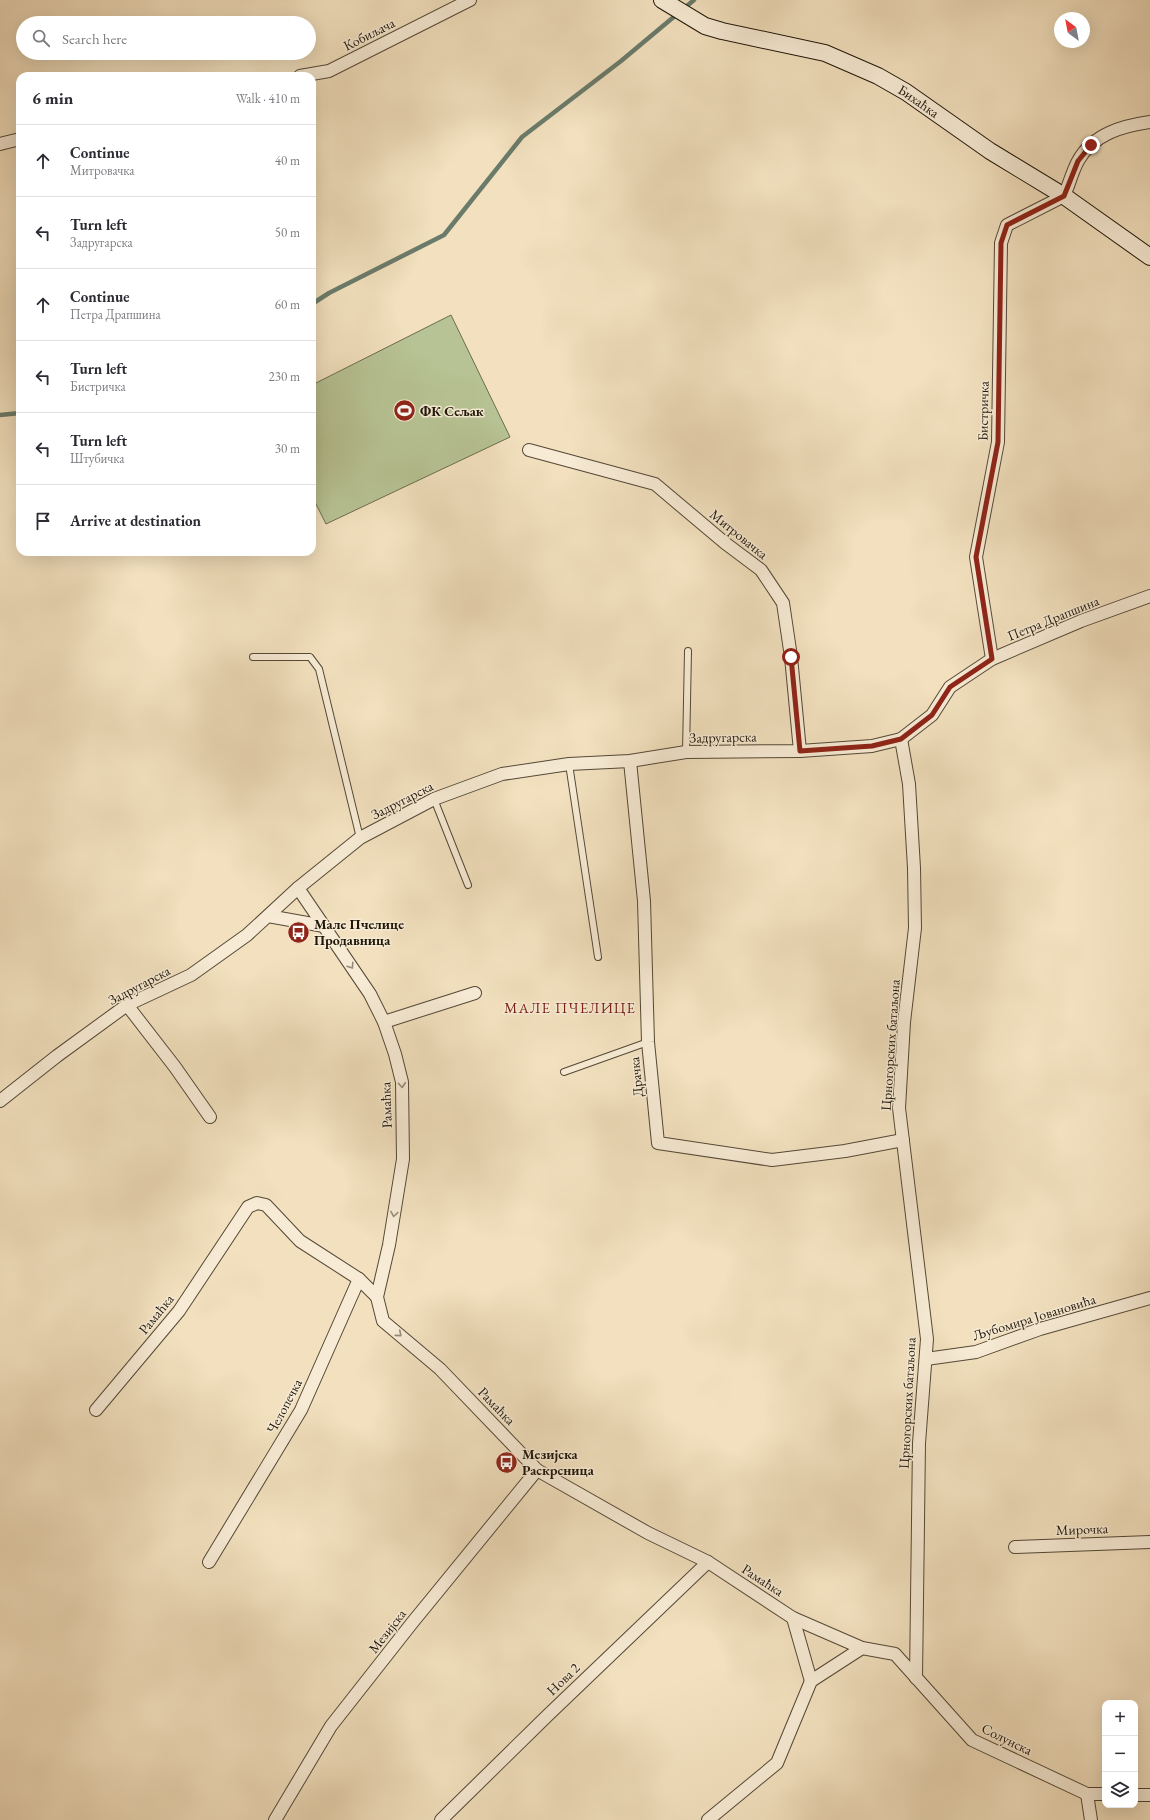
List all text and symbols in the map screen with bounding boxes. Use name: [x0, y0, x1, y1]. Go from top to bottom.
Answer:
north arrow: [1054, 12, 1090, 48]
street label: Кобиљача: [340, 13, 398, 55]
search box: [16, 16, 316, 60]
icon: search: [30, 27, 52, 49]
text: Search here: [62, 29, 127, 48]
street label: Бихаћка: [895, 80, 943, 122]
text: 6 min: [32, 87, 73, 109]
text: Walk · 410 m: [236, 90, 300, 107]
route end: [1082, 136, 1100, 154]
text: Continue: [70, 143, 130, 162]
icon: ahead: [32, 150, 54, 172]
text: 40 m: [275, 152, 300, 169]
text: Митровачка: [70, 162, 135, 179]
text: Turn left: [70, 215, 127, 234]
icon: left: [32, 222, 54, 244]
text: 50 m: [275, 224, 300, 241]
text: Задругарска: [70, 234, 133, 251]
text: Continue: [70, 287, 130, 306]
icon: ahead: [32, 294, 54, 316]
text: 60 m: [275, 296, 300, 313]
text: Петра Драпшина: [70, 306, 161, 323]
text: Turn left: [70, 359, 127, 378]
icon: left: [32, 366, 54, 388]
text: 230 m: [269, 368, 300, 385]
text: Бистричка: [70, 378, 126, 395]
street label: Бистричка: [973, 380, 993, 441]
sports icon: ФК Сељак: [392, 398, 418, 424]
place label: ФК Сељак: [420, 402, 484, 420]
text: Turn left: [70, 431, 127, 450]
icon: left: [32, 438, 54, 460]
text: 30 m: [275, 440, 300, 457]
text: Штубичка: [70, 450, 125, 467]
street label: Митровачка: [706, 505, 772, 563]
icon: arrive: [32, 510, 54, 532]
text: Arrive at destination: [70, 511, 201, 530]
street label: Петра Драпшина: [1004, 591, 1102, 645]
route start: [782, 648, 800, 666]
street label: Задругарска: [689, 727, 757, 747]
street label: Задругарска: [368, 776, 437, 823]
place label: Мале Пчелице Продавница: [314, 915, 404, 949]
bus stop icon: Мале Пчелице Продавница: [286, 919, 312, 945]
street label: Задругарска: [105, 961, 173, 1009]
one-way arrow: [346, 962, 353, 969]
street label: Црногорских батаљона: [876, 978, 904, 1111]
district label: МАЛЕ ПЧЕЛИЦЕ: [504, 998, 636, 1017]
street label: Драчка: [625, 1056, 647, 1098]
street label: Рамаћка: [376, 1081, 396, 1128]
one-way arrow: [397, 1082, 406, 1088]
one-way arrow: [390, 1211, 399, 1217]
street label: Рамаћка: [134, 1290, 178, 1338]
street label: Љубомира Јовановића: [970, 1290, 1098, 1344]
one-way arrow: [394, 1330, 401, 1337]
street label: Црногорских батаљона: [895, 1336, 919, 1469]
street label: Челопечка: [262, 1375, 306, 1436]
street label: Рамаћка: [474, 1383, 520, 1429]
place label: Мезијска Раскрсница: [522, 1445, 595, 1479]
bus stop icon: Мезијска Раскрсница: [494, 1449, 520, 1475]
street label: Мирочка: [1055, 1519, 1109, 1539]
street label: Рамаћка: [739, 1560, 788, 1600]
street label: Мезијска: [364, 1605, 410, 1657]
street label: Нова 2: [543, 1659, 584, 1699]
map controls: [1102, 1700, 1138, 1808]
button: +: [1102, 1700, 1138, 1736]
street label: Солунска: [979, 1719, 1036, 1759]
button: −: [1102, 1736, 1138, 1772]
button: layers: [1102, 1772, 1138, 1808]

